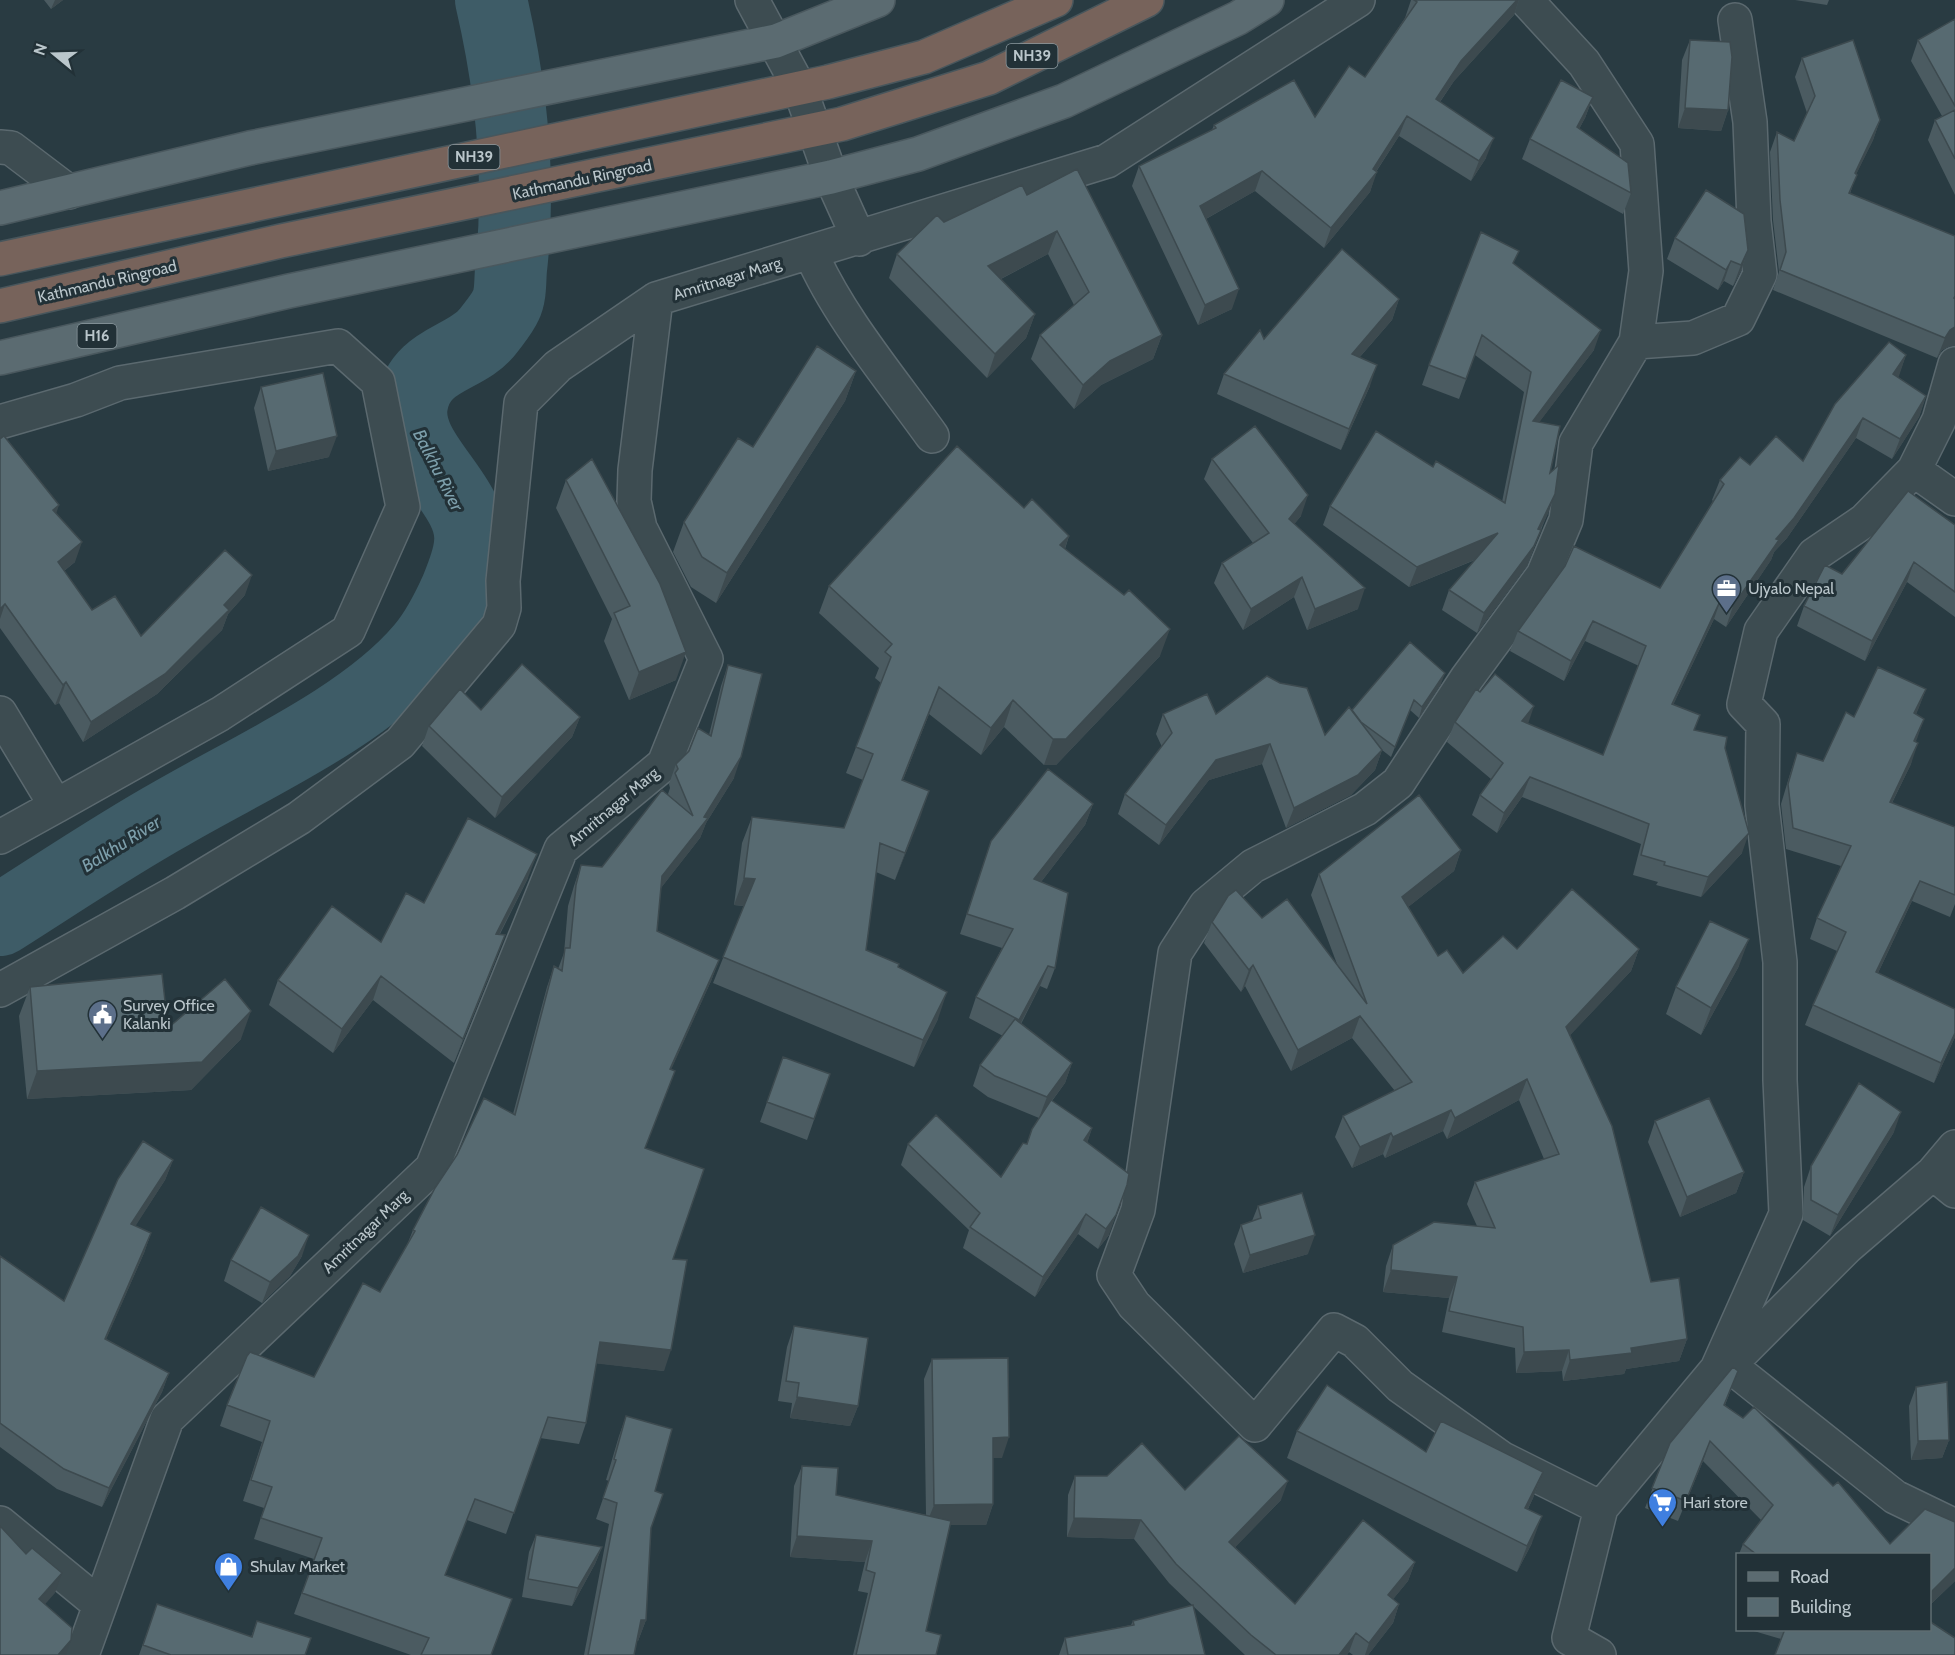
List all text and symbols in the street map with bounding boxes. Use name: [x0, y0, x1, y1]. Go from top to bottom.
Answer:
north arrow: [24, 24, 84, 84]
text: N: [29, 41, 51, 58]
road number: NH39: [1006, 44, 1058, 68]
road number: NH39: [448, 145, 500, 169]
street label: Kathmandu Ringroad: [511, 155, 654, 204]
street label: Amritnagar Marg: [671, 253, 785, 304]
street label: Kathmandu Ringroad: [36, 256, 179, 307]
road number: H16: [78, 324, 116, 348]
water label: Balkhu River: [408, 425, 469, 516]
office icon: Ujyalo Nepal: [1711, 572, 1743, 614]
place label: Ujyalo Nepal: [1748, 579, 1834, 598]
street label: Amritnagar Marg: [564, 762, 663, 850]
water label: Balkhu River: [77, 810, 166, 877]
place label: Survey Office Kalanki: [123, 996, 215, 1033]
public building icon: Survey Office Kalanki: [86, 998, 118, 1040]
street label: Amritnagar Marg: [318, 1185, 413, 1277]
supermarket icon: Hari store: [1646, 1486, 1678, 1528]
place label: Hari store: [1683, 1493, 1748, 1512]
shop icon: Shulav Market: [213, 1550, 245, 1592]
legend: [1736, 1553, 1931, 1631]
place label: Shulav Market: [250, 1557, 346, 1576]
text: Road: [1790, 1566, 1829, 1588]
text: Building: [1790, 1596, 1852, 1618]

